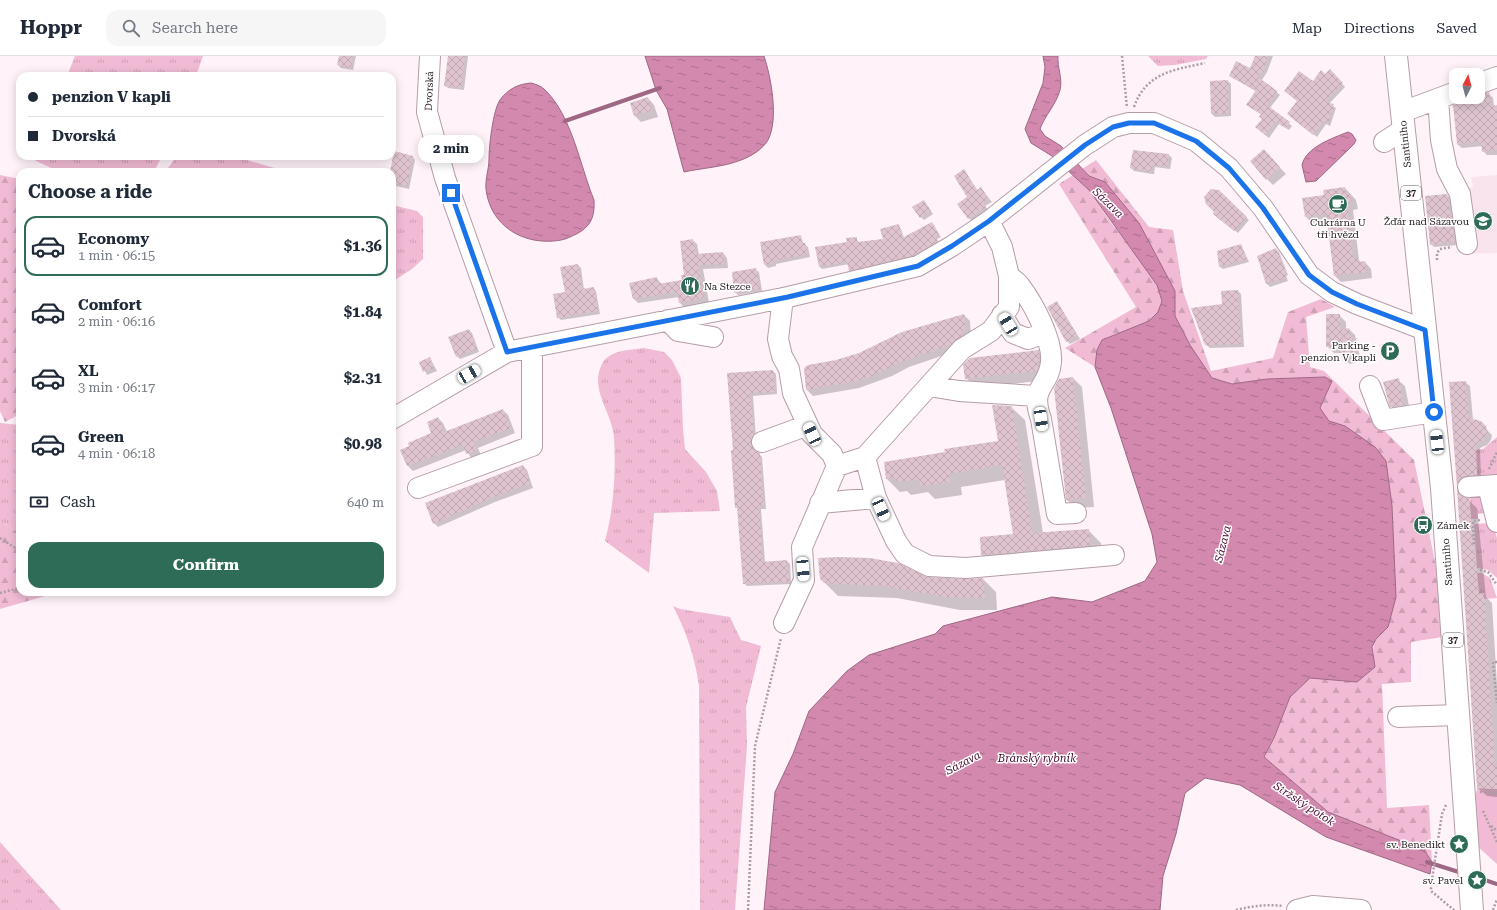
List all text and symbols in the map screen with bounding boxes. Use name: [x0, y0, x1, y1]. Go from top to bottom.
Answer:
search box: [106, 10, 386, 46]
text: Hoppr: [20, 16, 82, 39]
icon: search: [120, 17, 142, 39]
text: Search here: [152, 19, 238, 37]
text: Map: [1292, 20, 1322, 36]
text: Directions: [1344, 20, 1414, 36]
text: Saved: [1436, 20, 1477, 36]
north arrow: [1449, 68, 1485, 104]
map controls: [1449, 68, 1485, 104]
street label: Dvorská: [423, 70, 435, 111]
text: penzion V kapli: [52, 88, 171, 106]
street label: Santiniho: [1397, 120, 1413, 168]
text: Dvorská: [52, 127, 116, 145]
callout: 2 min: [418, 135, 484, 163]
text: 2 min: [433, 141, 469, 156]
text: Choose a ride: [28, 181, 152, 202]
route end: [442, 184, 460, 202]
water label: Sázava: [1089, 185, 1126, 221]
road number: 37: [1401, 186, 1421, 200]
cafe icon: Cukrárna U tří hvězd: [1327, 193, 1349, 215]
school or university icon: Žďár nad Sázavou: [1472, 210, 1494, 232]
place label: Žďár nad Sázavou: [1384, 216, 1470, 227]
place label: Cukrárna U tří hvězd: [1310, 217, 1366, 240]
icon: car: [30, 228, 66, 264]
text: Economy: [78, 230, 149, 248]
text: $1.36: [344, 237, 382, 255]
text: 1 min · 06:15: [78, 248, 155, 263]
restaurant icon: Na Stezce: [679, 275, 701, 297]
place label: Na Stezce: [704, 281, 751, 292]
icon: car: [30, 294, 66, 330]
text: Comfort: [78, 296, 142, 314]
text: $1.84: [344, 303, 382, 321]
car: [997, 311, 1019, 337]
text: 2 min · 06:16: [78, 314, 155, 329]
place label: Parking - penzion V kapli: [1301, 340, 1376, 363]
parking icon: Parking - penzion V kapli: [1379, 340, 1401, 362]
icon: car: [30, 360, 66, 396]
text: XL: [78, 362, 99, 380]
car: [456, 363, 482, 385]
text: $2.31: [344, 369, 382, 387]
text: 3 min · 06:17: [78, 380, 155, 395]
route start: [1425, 403, 1443, 421]
car: [1033, 406, 1049, 432]
car: [801, 421, 823, 447]
icon: car: [30, 426, 66, 462]
text: Green: [78, 428, 124, 446]
car: [1430, 429, 1444, 455]
text: $0.98: [344, 435, 382, 453]
text: 4 min · 06:18: [78, 446, 155, 461]
icon: cash: [28, 491, 50, 513]
text: Cash: [60, 493, 96, 511]
text: 640 m: [347, 495, 384, 510]
car: [871, 496, 891, 522]
bus stop icon: Zámek: [1412, 514, 1434, 536]
place label: Zámek: [1437, 520, 1470, 531]
water label: Sázava: [1212, 524, 1234, 565]
street label: Santiniho: [1440, 538, 1454, 586]
button: Confirm: [28, 542, 384, 588]
car: [796, 557, 810, 581]
road number: 37: [1443, 633, 1463, 647]
water label: Sázava: [942, 748, 983, 778]
water label: Bránský rybník: [997, 752, 1076, 765]
water label: Stržský potok: [1270, 779, 1337, 829]
place icon: sv. Benedikt: [1448, 833, 1470, 855]
place label: sv. Benedikt: [1386, 839, 1445, 850]
place icon: sv. Pavel: [1466, 869, 1488, 891]
place label: sv. Pavel: [1423, 875, 1463, 886]

